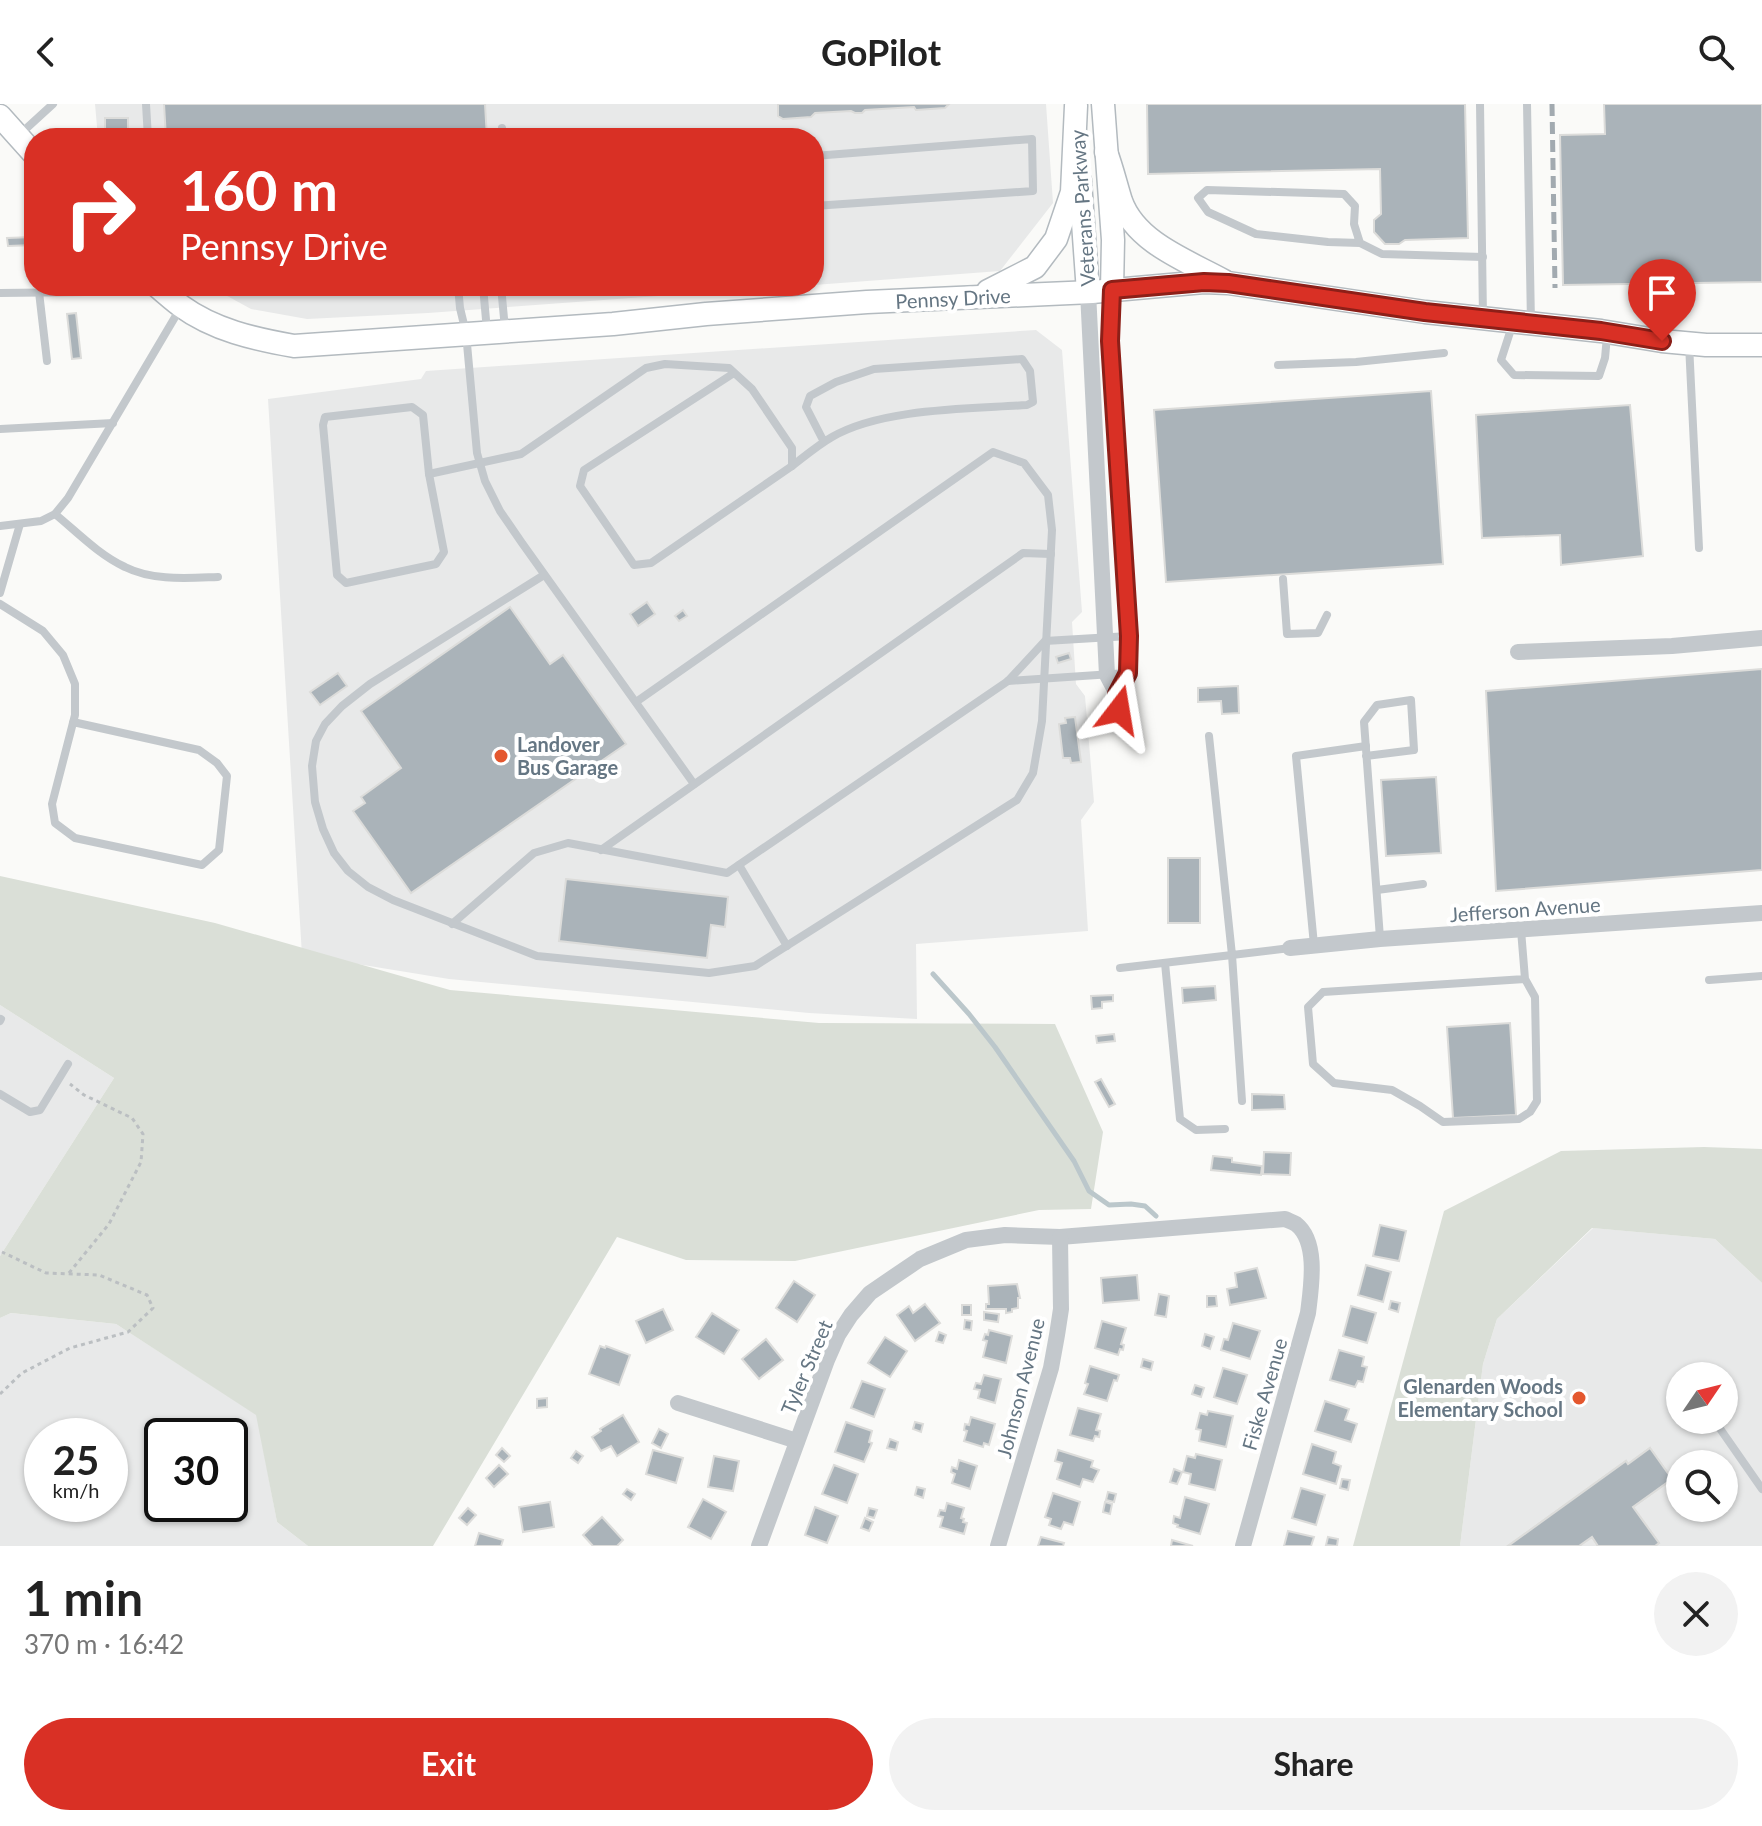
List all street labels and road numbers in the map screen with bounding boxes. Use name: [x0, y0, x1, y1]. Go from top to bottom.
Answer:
street label: Veterans Parkway: [1065, 128, 1099, 287]
street label: Pennsy Drive: [895, 283, 1011, 313]
street label: Jefferson Avenue: [1449, 892, 1601, 926]
street label: Johnson Avenue: [991, 1315, 1049, 1461]
street label: Tyler Street: [775, 1316, 837, 1418]
street label: Fiske Avenue: [1237, 1335, 1291, 1453]

